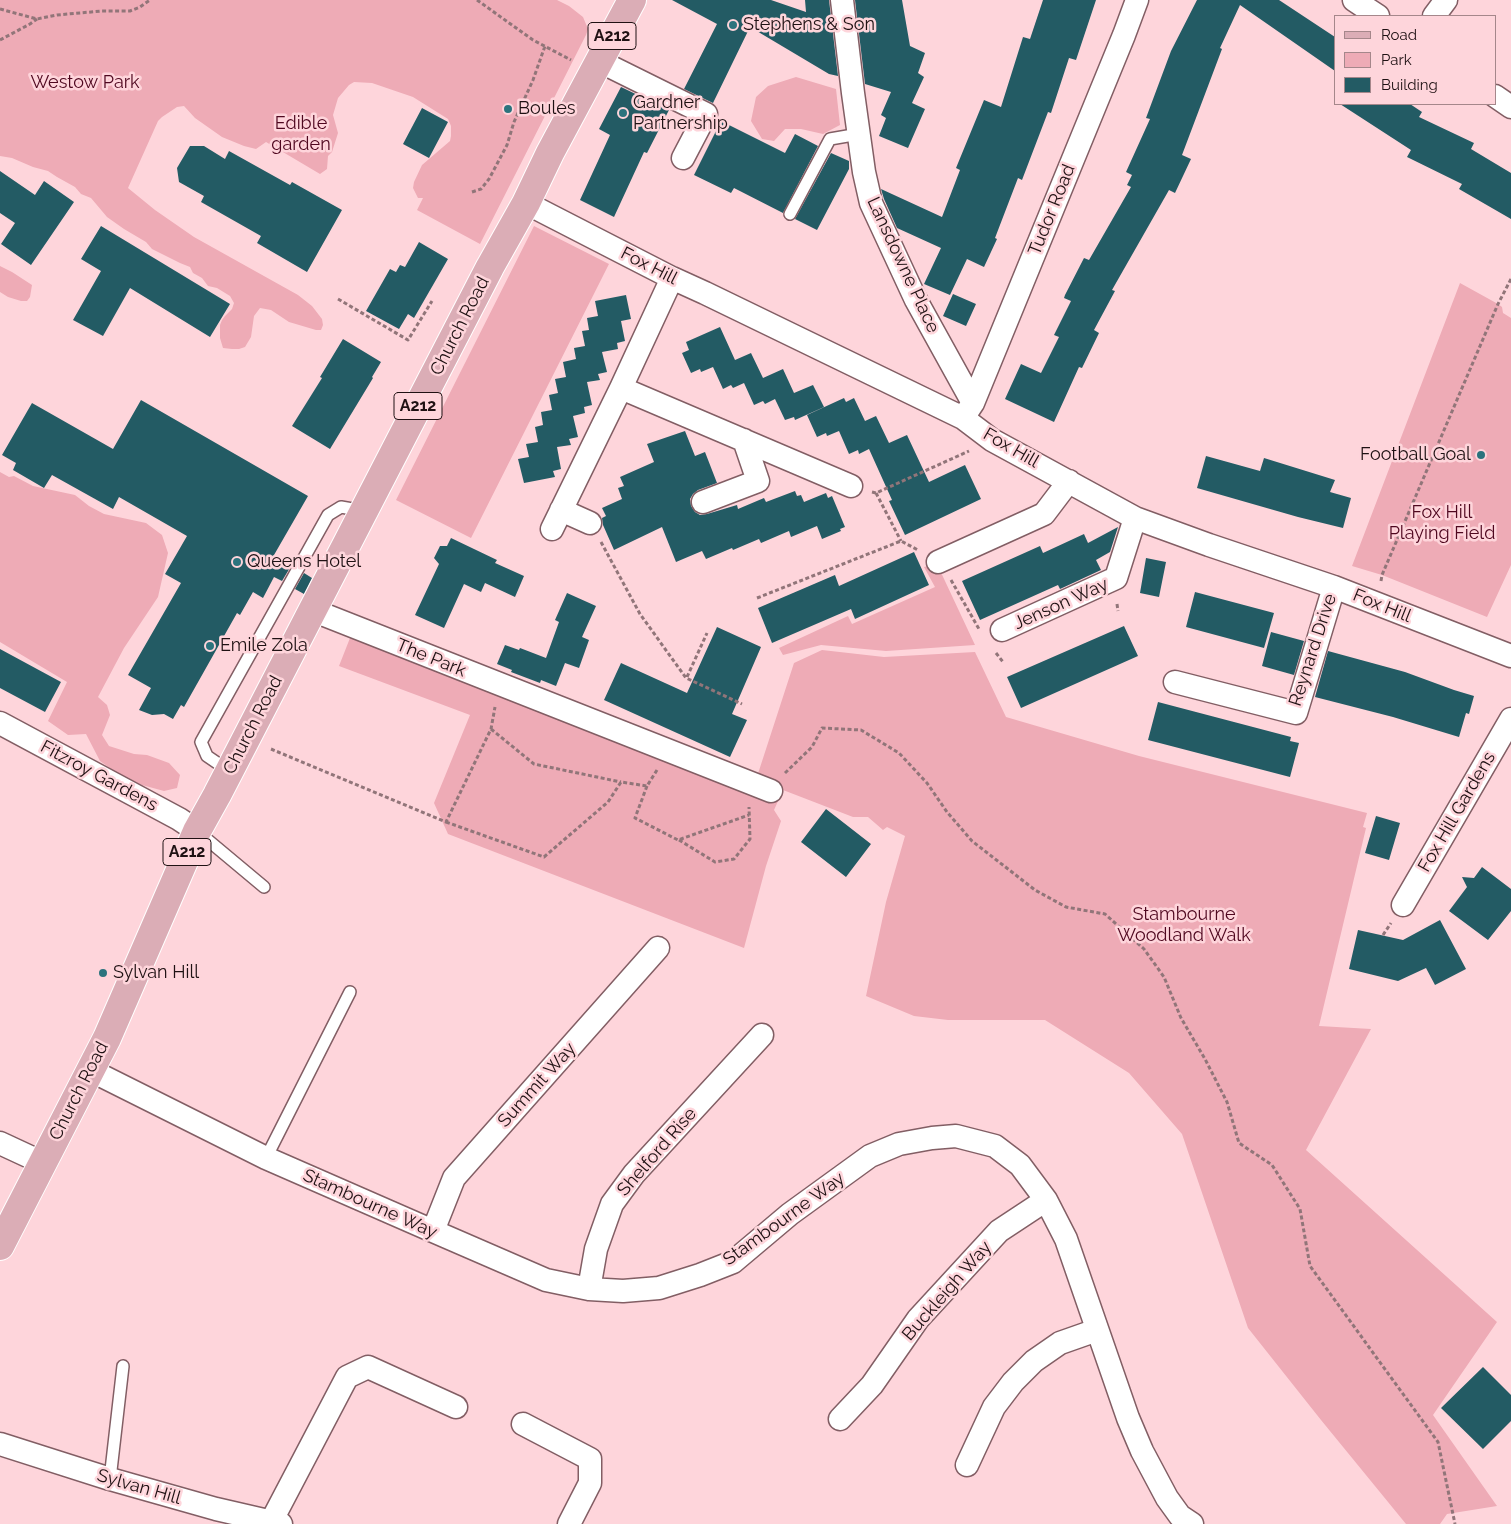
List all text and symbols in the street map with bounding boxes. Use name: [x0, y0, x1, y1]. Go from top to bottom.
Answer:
place label: Stephens & Son: [743, 14, 875, 36]
legend: [1334, 15, 1496, 105]
marker: Stephens & Son: [727, 19, 739, 31]
road number: A212: [588, 22, 636, 50]
text: Road: [1381, 26, 1417, 44]
text: Park: [1381, 51, 1412, 69]
park label: Westow Park: [30, 72, 140, 94]
text: Building: [1381, 76, 1438, 94]
place label: Gardner Partnership: [633, 92, 728, 134]
place label: Boules: [518, 98, 576, 120]
marker: Boules: [502, 103, 514, 115]
marker: Gardner Partnership: [617, 107, 629, 119]
park label: Edible garden: [271, 113, 331, 156]
street label: Tudor Road: [1024, 161, 1080, 259]
street label: Lansdowne Place: [862, 194, 944, 336]
street label: Fox Hill: [617, 243, 681, 289]
street label: Church Road: [426, 273, 494, 379]
road number: A212: [394, 392, 442, 420]
street label: Fox Hill: [979, 423, 1043, 473]
place label: Football Goal: [1360, 444, 1471, 466]
marker: Football Goal: [1475, 449, 1487, 461]
park label: Fox Hill Playing Field: [1389, 502, 1495, 544]
place label: Queens Hotel: [247, 551, 361, 573]
marker: Queens Hotel: [231, 556, 243, 568]
street label: Jenson Way: [1010, 574, 1112, 634]
street label: Fox Hill: [1350, 585, 1414, 627]
street label: Reynard Drive: [1285, 591, 1341, 709]
street label: The Park: [393, 634, 469, 682]
place label: Emile Zola: [220, 635, 308, 657]
marker: Emile Zola: [204, 640, 216, 652]
street label: Church Road: [219, 672, 287, 778]
street label: Fitzroy Gardens: [37, 736, 161, 816]
street label: Fox Hill Gardens: [1414, 748, 1500, 876]
road number: A212: [163, 839, 211, 866]
park label: Stambourne Woodland Walk: [1117, 904, 1251, 946]
place label: Sylvan Hill: [113, 962, 199, 984]
marker: Sylvan Hill: [97, 967, 109, 979]
street label: Church Road: [45, 1038, 113, 1144]
street label: Summit Way: [493, 1038, 581, 1132]
street label: Shelford Rise: [613, 1103, 701, 1201]
street label: Stambourne Way: [299, 1165, 441, 1243]
street label: Stambourne Way: [719, 1168, 849, 1270]
street label: Buckleigh Way: [898, 1237, 996, 1345]
street label: Sylvan Hill: [95, 1465, 183, 1509]

